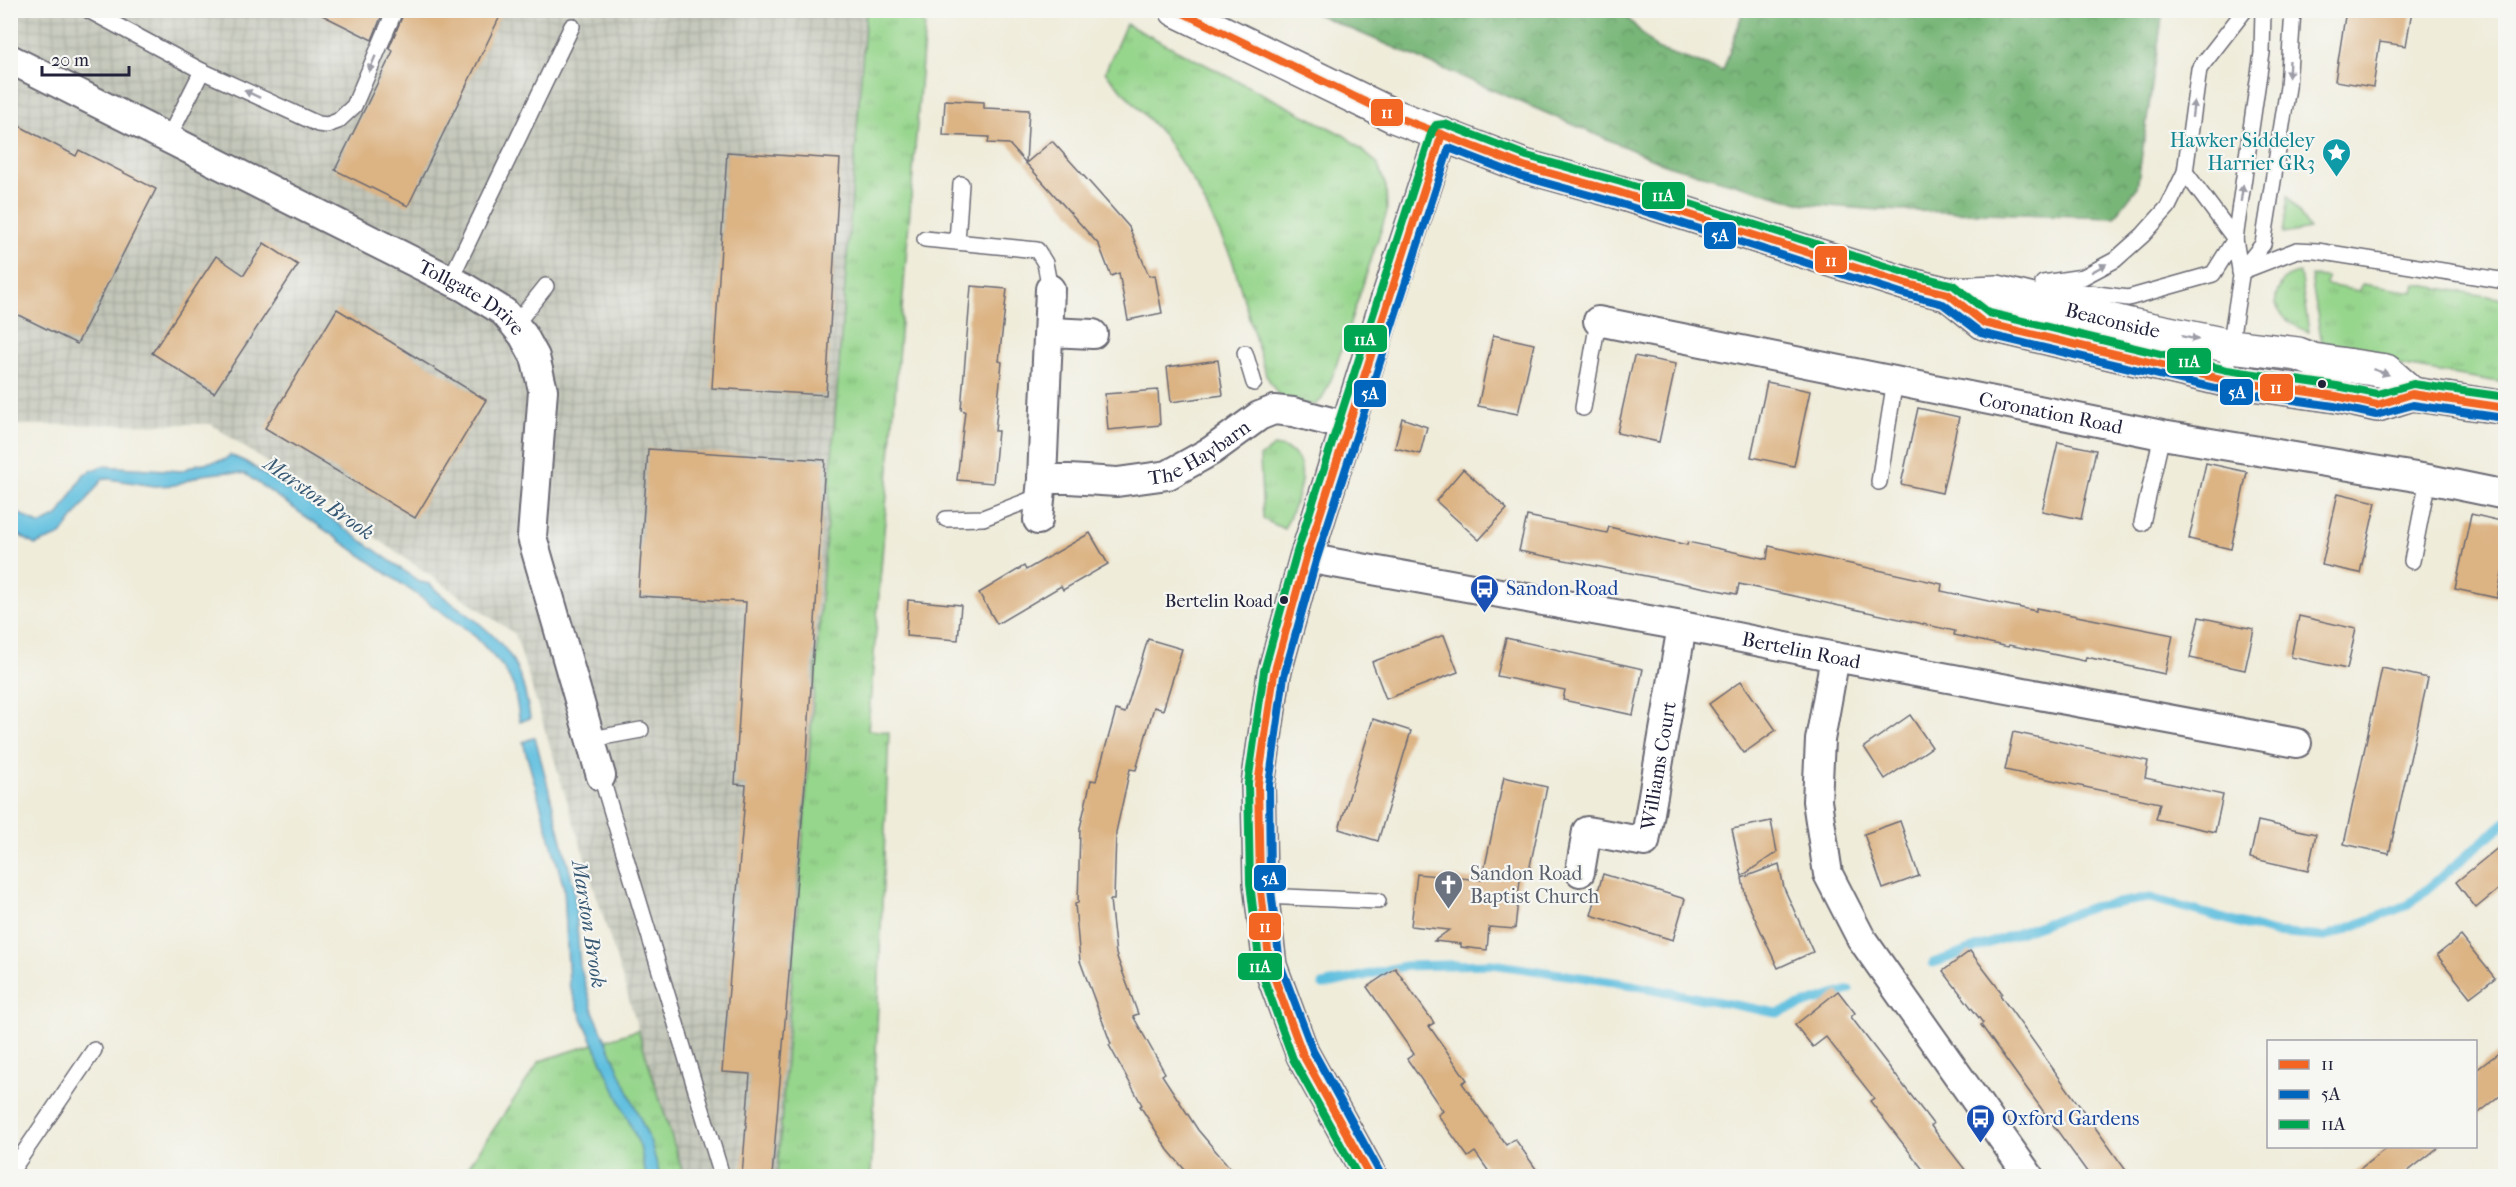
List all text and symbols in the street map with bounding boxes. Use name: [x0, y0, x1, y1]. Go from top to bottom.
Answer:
scale bar: [42, 39, 129, 77]
text: 20 m: [51, 50, 89, 71]
one-way arrow: [367, 56, 376, 73]
one-way arrow: [2285, 59, 2294, 78]
one-way arrow: [243, 89, 261, 99]
line badge: 11: [1370, 98, 1404, 127]
one-way arrow: [2189, 100, 2198, 119]
text: 11: [1381, 103, 1393, 122]
place label: Hawker Siddeley Harrier GR3: [2170, 129, 2316, 175]
place icon: Hawker Siddeley Harrier GR3: [2320, 136, 2352, 178]
line badge: 11A: [1641, 181, 1686, 210]
one-way arrow: [2237, 184, 2246, 203]
text: 11A: [1652, 186, 1675, 205]
line badge: 5A: [1703, 221, 1737, 250]
text: 5A: [1711, 226, 1729, 245]
line badge: 11: [1814, 245, 1848, 274]
text: 11: [1825, 251, 1837, 270]
street label: Tollgate Drive: [414, 255, 529, 340]
one-way arrow: [2091, 263, 2108, 273]
street label: Beaconside: [2063, 298, 2162, 343]
line badge: 11A: [1343, 324, 1388, 353]
text: 11A: [1354, 330, 1377, 349]
one-way arrow: [2181, 334, 2200, 343]
line badge: 11A: [2166, 347, 2212, 375]
text: 11A: [2178, 352, 2201, 371]
one-way arrow: [2372, 368, 2390, 378]
line badge: 11: [2259, 373, 2294, 402]
line badge: 5A: [2219, 378, 2254, 406]
text: 11: [2270, 378, 2282, 397]
unlabelled marker: [2316, 378, 2328, 390]
line badge: 5A: [1353, 379, 1387, 408]
text: 5A: [2228, 383, 2246, 402]
text: 5A: [1361, 384, 1379, 403]
street label: Coronation Road: [1977, 387, 2126, 439]
street label: The Haybarn: [1147, 415, 1255, 490]
water label: Marston Brook: [258, 450, 379, 545]
bus stop icon: Sandon Road: [1469, 572, 1501, 614]
place label: Sandon Road: [1506, 577, 1620, 600]
place label: Bertelin Road: [1165, 591, 1273, 612]
marker: Bertelin Road: [1278, 594, 1290, 606]
street label: Bertelin Road: [1740, 627, 1864, 674]
street label: Williams Court: [1636, 700, 1681, 833]
water label: Marston Brook: [567, 856, 611, 990]
place label: Sandon Road Baptist Church: [1470, 862, 1600, 908]
line badge: 5A: [1253, 864, 1287, 892]
church icon: Sandon Road Baptist Church: [1433, 868, 1465, 910]
text: 5A: [1261, 869, 1279, 888]
line badge: 11: [1248, 912, 1282, 941]
text: 11: [1259, 917, 1271, 936]
line badge: 11A: [1237, 952, 1283, 981]
text: 11A: [1249, 957, 1272, 976]
legend: [2267, 1040, 2477, 1148]
text: 11: [2321, 1054, 2334, 1075]
text: 5A: [2321, 1084, 2341, 1105]
bus stop icon: Oxford Gardens: [1965, 1102, 1997, 1144]
place label: Oxford Gardens: [2002, 1107, 2139, 1130]
text: 11A: [2321, 1114, 2346, 1135]

